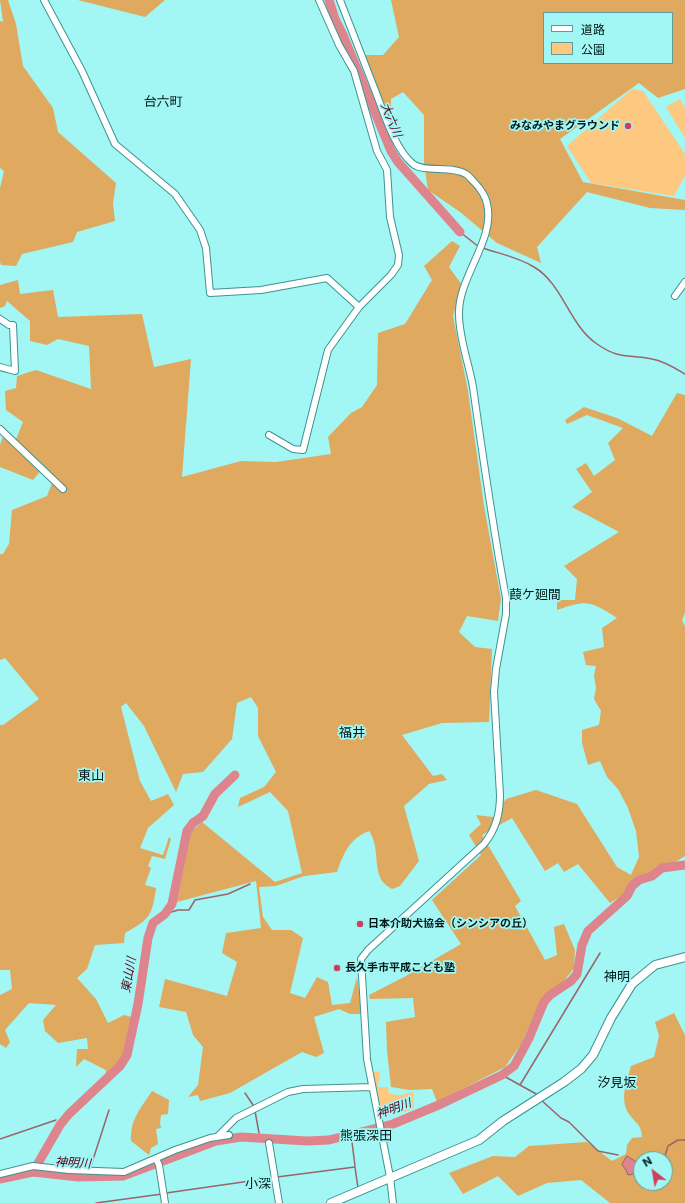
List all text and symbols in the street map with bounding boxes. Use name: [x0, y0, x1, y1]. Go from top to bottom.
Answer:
legend: [543, 12, 673, 64]
text: 道路: [581, 22, 605, 37]
text: 公園: [581, 42, 605, 57]
district label: 台六町: [144, 94, 182, 110]
water label: 大六川: [377, 101, 405, 139]
place label: みなみやまグラウンド: [510, 119, 620, 133]
marker: みなみやまグラウンド: [623, 121, 633, 131]
district label: 葭ケ廻間: [509, 587, 561, 603]
district label: 福井: [339, 725, 365, 741]
district label: 東山: [78, 768, 104, 784]
place label: 日本介助犬協会（シンシアの丘）: [368, 917, 533, 931]
marker: 日本介助犬協会（シンシアの丘）: [355, 919, 365, 929]
water label: 東山川: [119, 956, 139, 994]
place label: 長久手市平成こども塾: [345, 961, 455, 975]
marker: 長久手市平成こども塾: [332, 963, 342, 973]
district label: 神明: [604, 969, 630, 985]
district label: 汐見坂: [598, 1075, 636, 1091]
water label: 神明川: [375, 1096, 413, 1122]
district label: 熊張深田: [340, 1128, 392, 1144]
north arrow: [633, 1151, 673, 1191]
text: N: [640, 1153, 655, 1170]
water label: 神明川: [55, 1155, 91, 1171]
district label: 小深: [245, 1176, 271, 1192]

